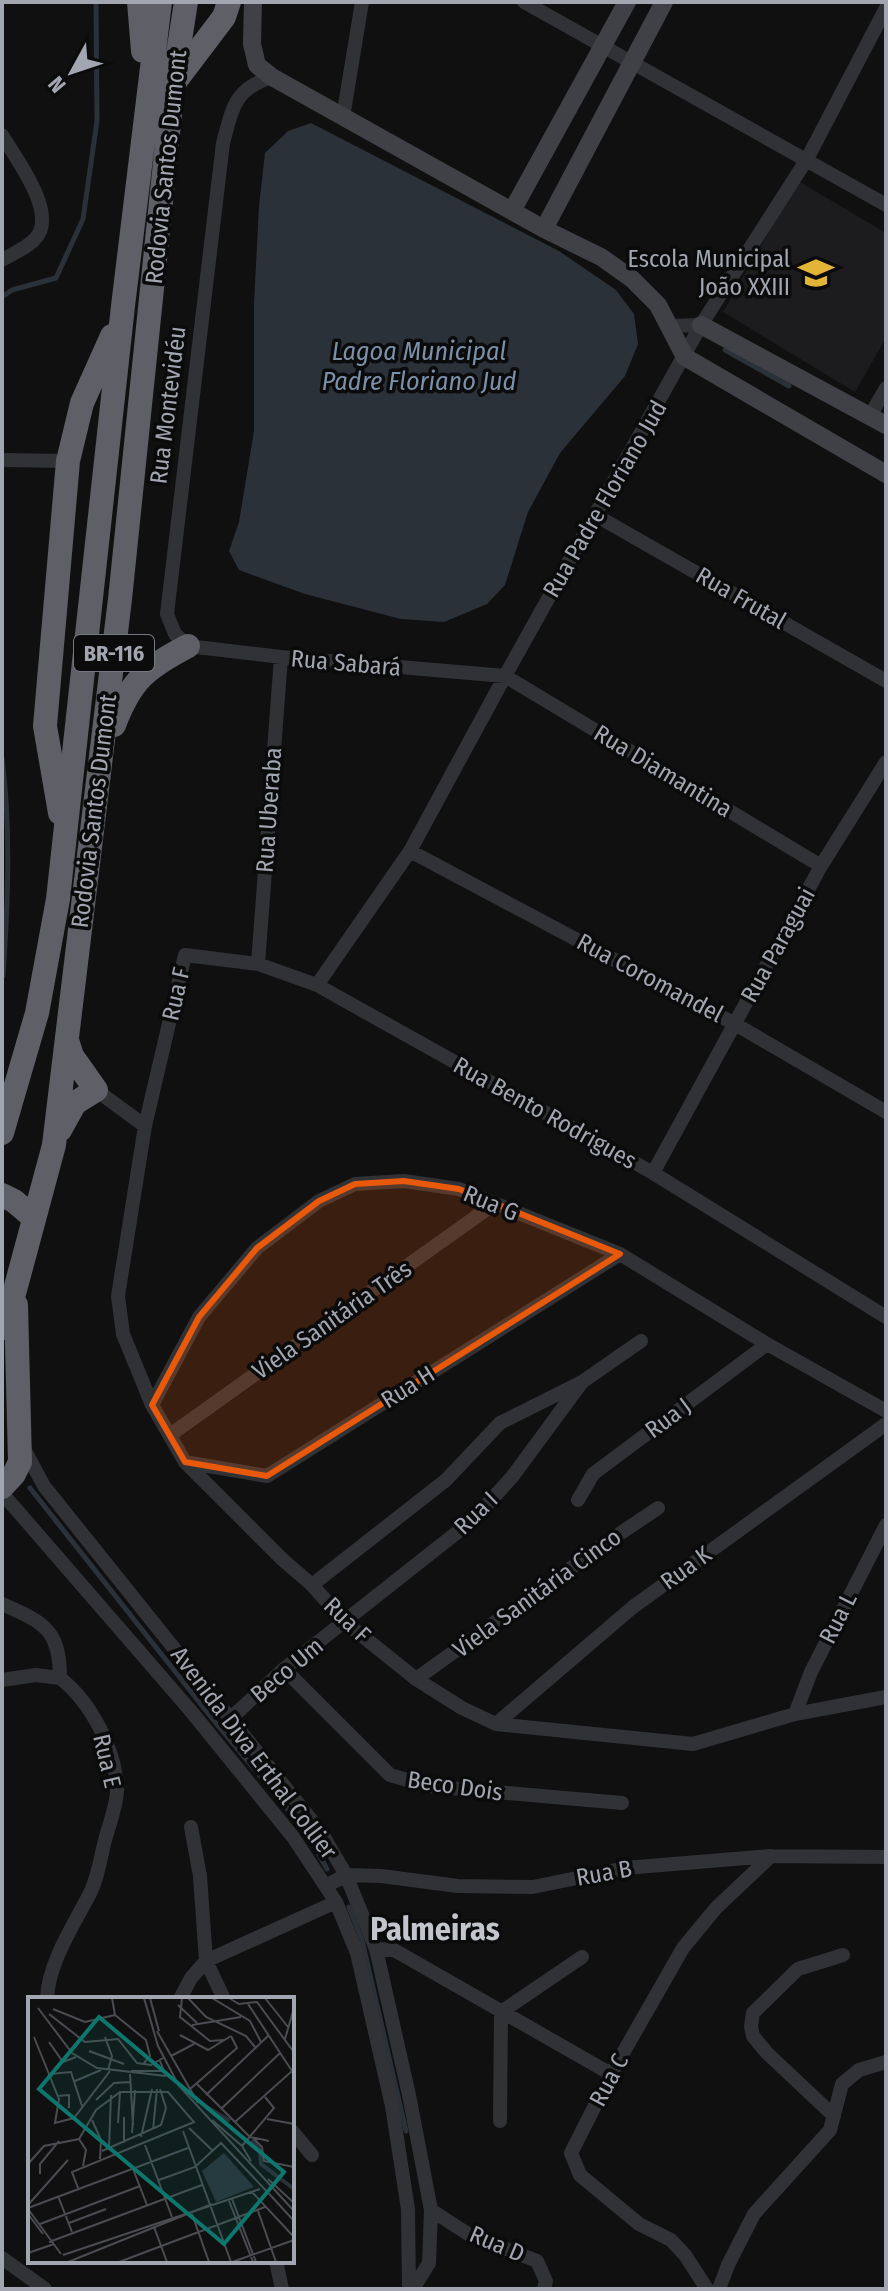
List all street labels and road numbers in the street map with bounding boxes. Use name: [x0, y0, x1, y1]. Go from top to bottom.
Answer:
street label: Rodovia Santos Dumont: [140, 48, 192, 285]
street label: Rua Montevidéu: [144, 325, 192, 485]
street label: Rua Padre Floriano Jud: [537, 396, 673, 602]
street label: Rua Frutal: [691, 561, 791, 635]
road number: BR-116: [74, 635, 154, 671]
street label: Rua Sabará: [290, 644, 402, 682]
street label: Rodovia Santos Dumont: [66, 692, 122, 929]
street label: Rua Diamantina: [589, 719, 737, 823]
street label: Rua Uberaba: [251, 746, 287, 874]
street label: Rua Paraguai: [735, 883, 821, 1007]
street label: Rua Coromandel: [572, 928, 728, 1028]
street label: Rua F: [156, 964, 196, 1023]
street label: Rua Bento Rodrigues: [449, 1051, 641, 1175]
street label: Rua G: [459, 1179, 523, 1227]
street label: Viela Sanitária Três: [247, 1255, 417, 1385]
street label: Rua H: [376, 1360, 440, 1414]
street label: Rua J: [640, 1392, 696, 1444]
street label: Rua I: [449, 1486, 503, 1540]
street label: Viela Sanitária Cinco: [448, 1523, 626, 1663]
street label: Rua K: [655, 1540, 717, 1596]
street label: Rua L: [813, 1587, 863, 1648]
street label: Rua F: [318, 1591, 376, 1649]
street label: Beco Um: [245, 1632, 329, 1708]
street label: Avenida Diva Erthal Collier: [165, 1641, 343, 1865]
street label: Rua E: [87, 1731, 127, 1791]
street label: Beco Dois: [406, 1765, 504, 1807]
street label: Rua B: [574, 1854, 634, 1892]
street label: Rua C: [584, 2049, 634, 2111]
street label: Rua D: [465, 2220, 529, 2268]

